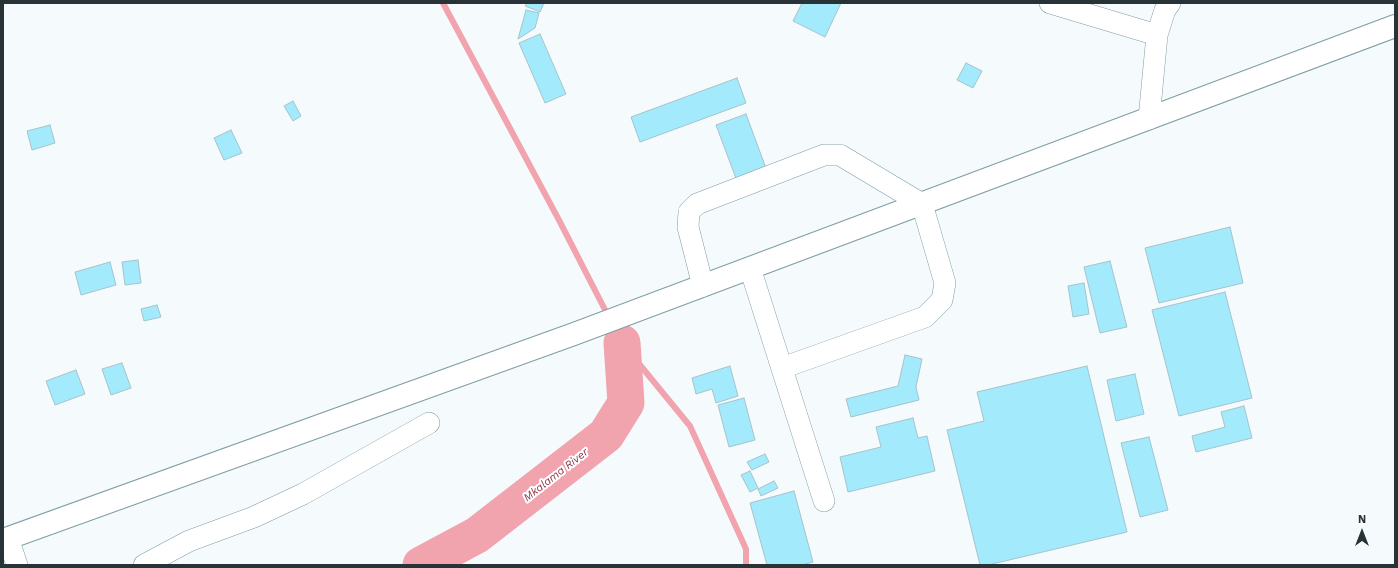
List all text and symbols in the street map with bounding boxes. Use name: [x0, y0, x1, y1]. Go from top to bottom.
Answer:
water label: Mkalama River: [521, 446, 591, 504]
north arrow: [1342, 512, 1382, 552]
text: N: [1358, 513, 1366, 526]

